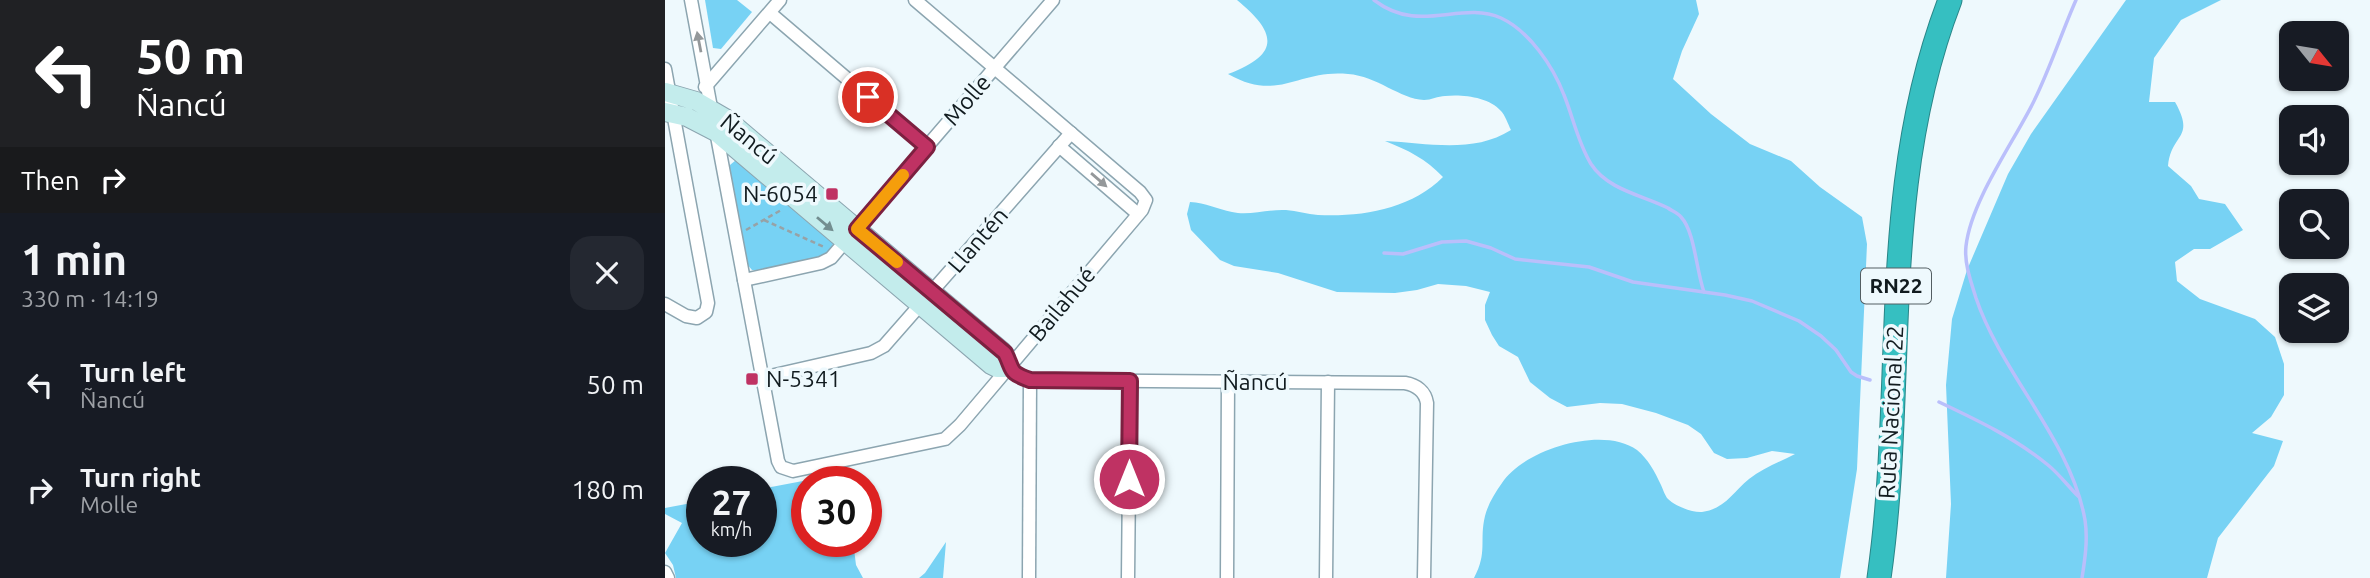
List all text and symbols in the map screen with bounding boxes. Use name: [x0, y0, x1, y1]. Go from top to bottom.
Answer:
north arrow: [2279, 21, 2349, 91]
map controls: [2279, 21, 2349, 343]
icon: left: [21, 28, 112, 119]
text: 50 m: [136, 28, 245, 83]
one-way arrow: [693, 31, 704, 53]
pin: [838, 67, 898, 127]
street label: Molle: [938, 70, 995, 130]
icon: arrive: [849, 78, 887, 116]
text: Ñancú: [136, 86, 227, 122]
button: sound: [2279, 105, 2349, 175]
street label: Ñancú: [716, 108, 783, 169]
icon: right: [94, 161, 132, 199]
text: Then: [21, 166, 80, 195]
one-way arrow: [1090, 172, 1108, 188]
place label: N-6054: [743, 181, 818, 206]
marker: N-6054: [824, 186, 840, 202]
button: search: [2279, 189, 2349, 259]
street label: Llantén: [943, 202, 1012, 277]
one-way arrow: [816, 216, 833, 231]
text: 1 min: [21, 236, 127, 283]
button: close: [570, 236, 644, 310]
street label: Bailahué: [1023, 262, 1100, 346]
road number: RN22: [1861, 268, 1931, 304]
button: layers: [2279, 273, 2349, 343]
text: 330 m · 14:19: [21, 286, 159, 311]
street label: Ruta Nacional 22: [1873, 325, 1908, 499]
text: Turn left: [80, 358, 186, 387]
icon: left: [21, 366, 59, 404]
place label: N-5341: [766, 366, 841, 391]
street label: Ñancú: [1222, 369, 1288, 394]
text: 50 m: [586, 370, 644, 399]
marker: N-5341: [744, 371, 760, 387]
text: Ñancú: [80, 387, 145, 412]
position arrow: [1092, 442, 1166, 516]
text: Turn right: [80, 463, 201, 492]
speed limit sign: 30: [791, 466, 882, 557]
icon: right: [21, 471, 59, 509]
text: 180 m: [572, 475, 644, 504]
text: 27: [712, 482, 751, 522]
text: Molle: [80, 492, 138, 517]
text: km/h: [711, 519, 752, 539]

